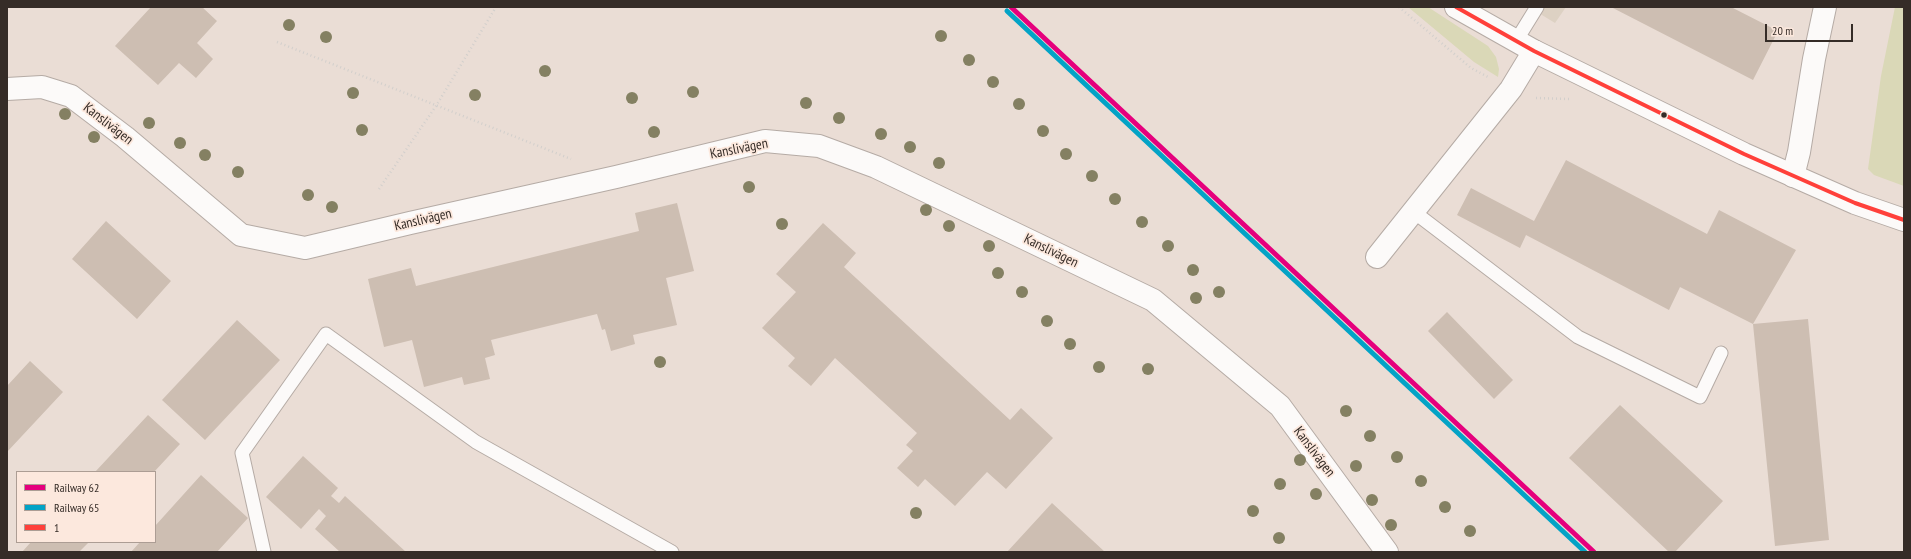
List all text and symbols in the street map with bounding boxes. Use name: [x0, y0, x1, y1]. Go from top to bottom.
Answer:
scale bar: [1767, 16, 1855, 42]
text: 20 m: [1772, 23, 1793, 38]
street label: Kanslivägen: [80, 99, 136, 149]
unlabelled marker: [1659, 110, 1669, 120]
street label: Kanslivägen: [709, 135, 769, 163]
street label: Kanslivägen: [393, 205, 453, 235]
street label: Kanslivägen: [1021, 231, 1081, 271]
street label: Kanslivägen: [1290, 424, 1338, 480]
legend: [16, 471, 156, 543]
text: Railway 62: [54, 480, 99, 495]
text: Railway 65: [54, 500, 99, 515]
text: 1: [54, 520, 59, 535]

